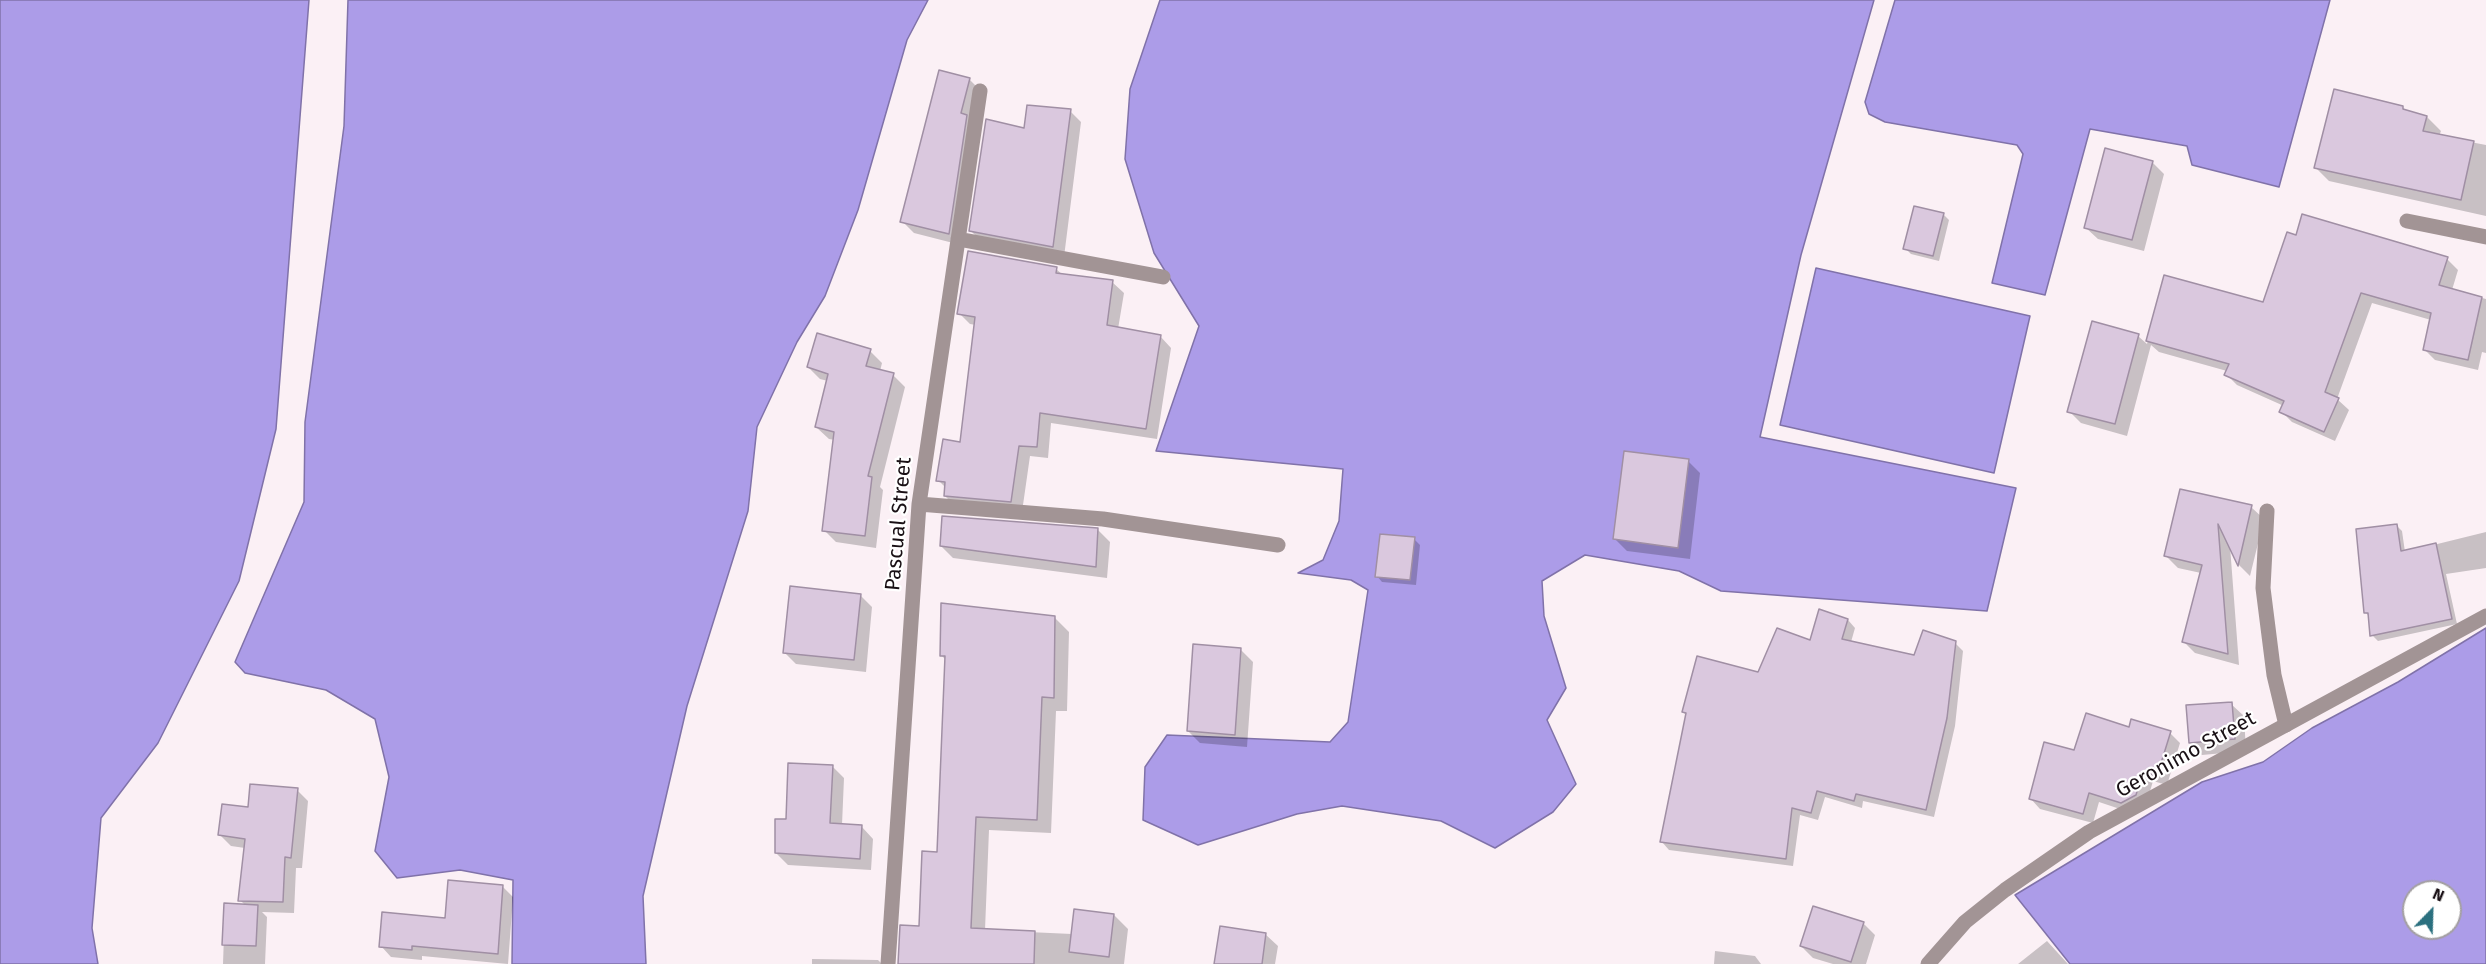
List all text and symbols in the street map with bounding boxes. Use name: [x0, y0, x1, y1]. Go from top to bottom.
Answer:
street label: Pascual Street: [881, 456, 917, 592]
street label: Geronimo Street: [2112, 706, 2260, 804]
north arrow: [2402, 880, 2462, 940]
text: N: [2430, 884, 2447, 906]

